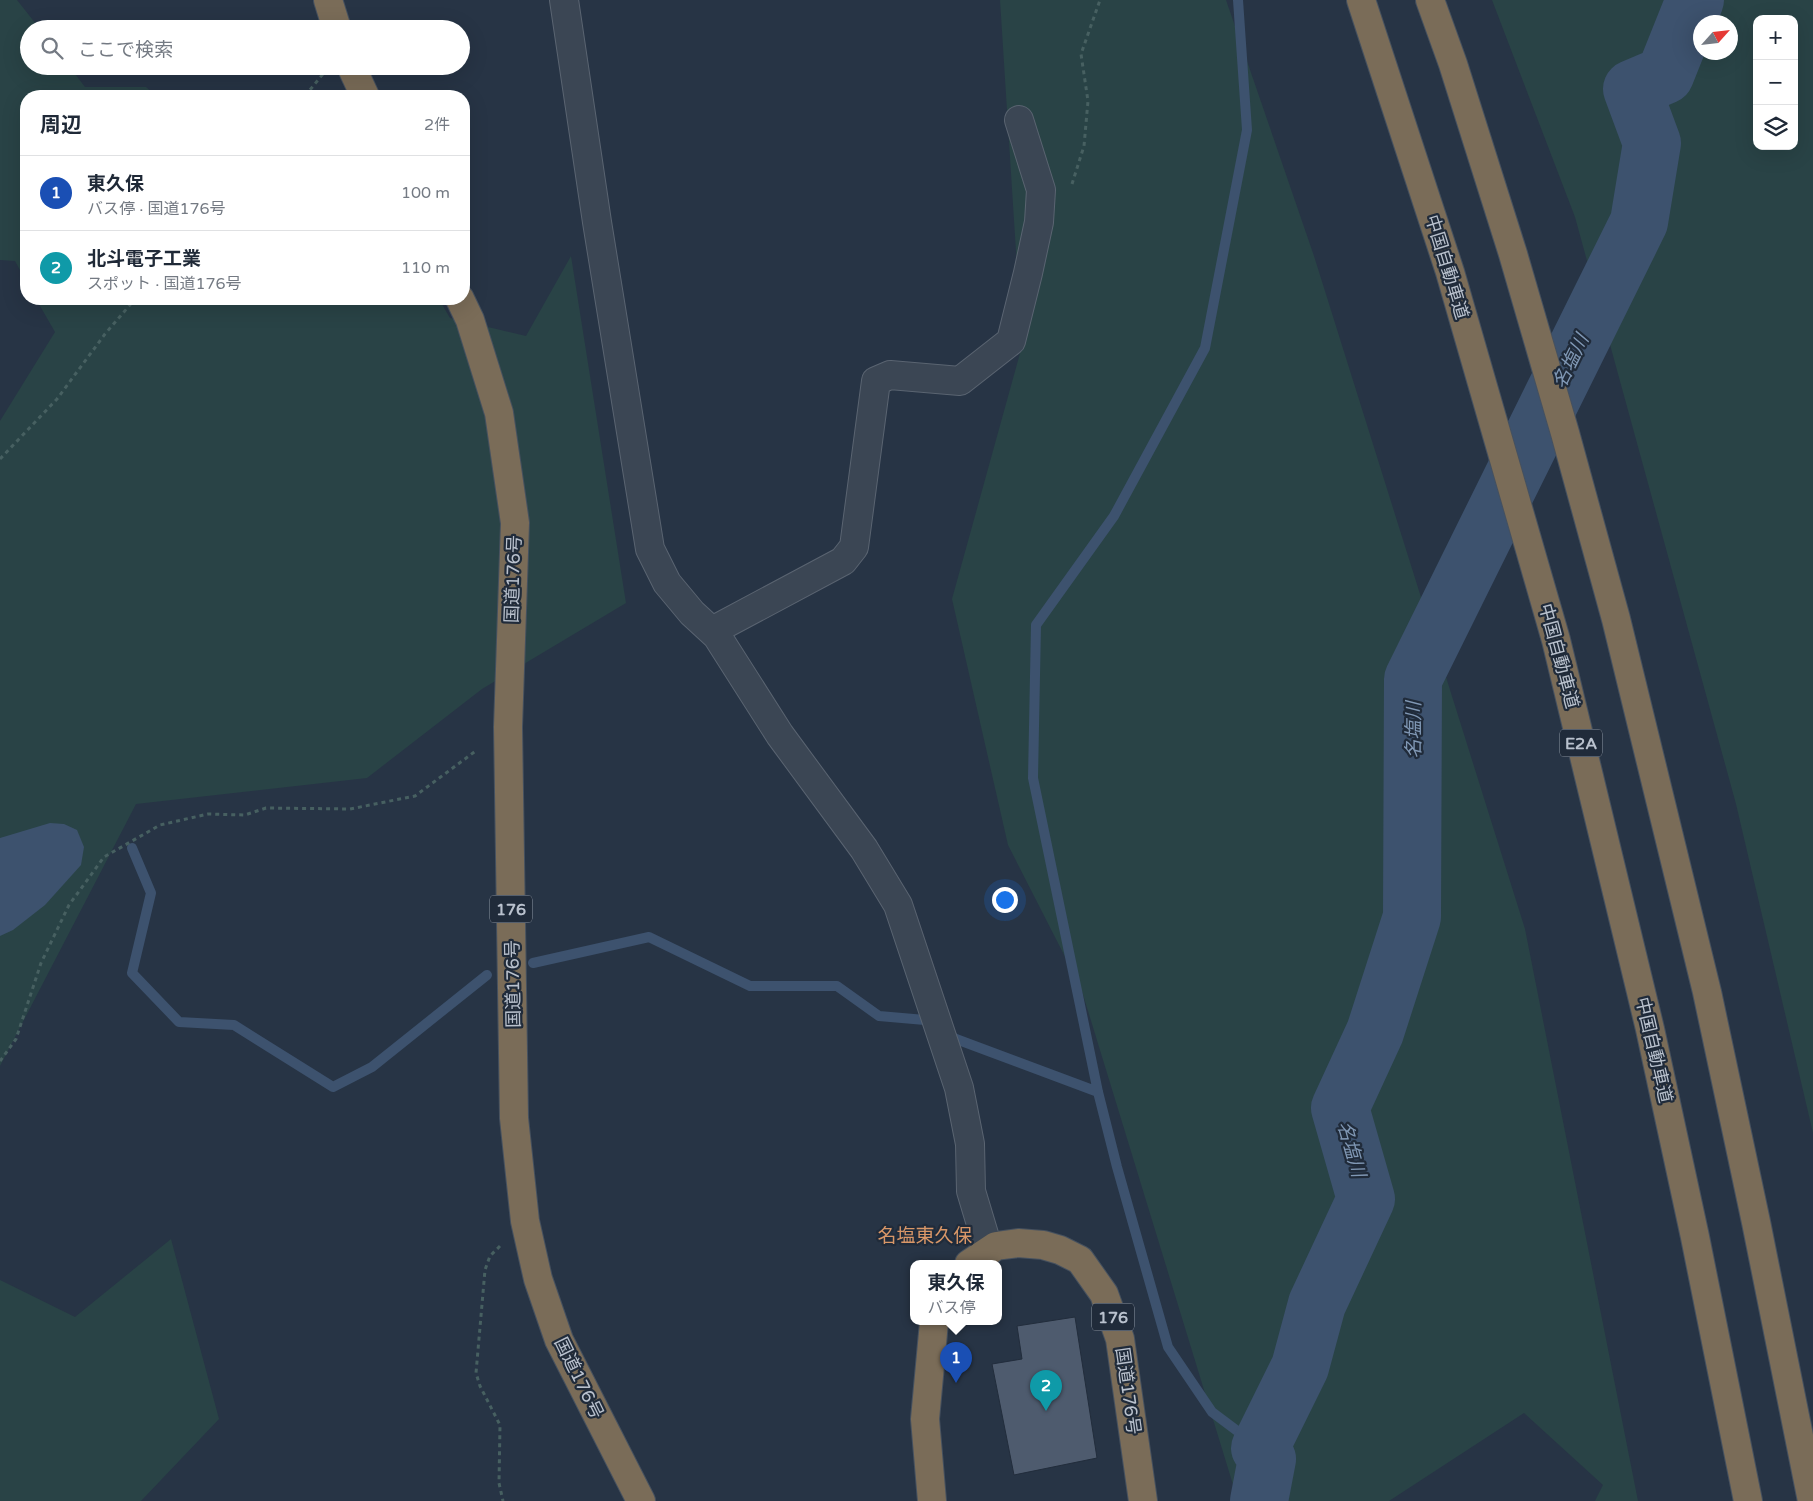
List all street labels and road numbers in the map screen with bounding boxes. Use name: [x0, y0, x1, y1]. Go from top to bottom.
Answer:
street label: 中国自動車道: [1421, 212, 1473, 322]
street label: 国道176号: [500, 535, 526, 623]
street label: 中国自動車道: [1534, 601, 1584, 711]
road number: E2A: [1560, 730, 1602, 756]
road number: 176: [490, 896, 532, 922]
street label: 国道176号: [501, 940, 525, 1028]
street label: 中国自動車道: [1631, 995, 1677, 1105]
road number: 176: [1092, 1304, 1134, 1330]
street label: 国道176号: [550, 1334, 608, 1422]
street label: 国道176号: [1111, 1346, 1145, 1436]

